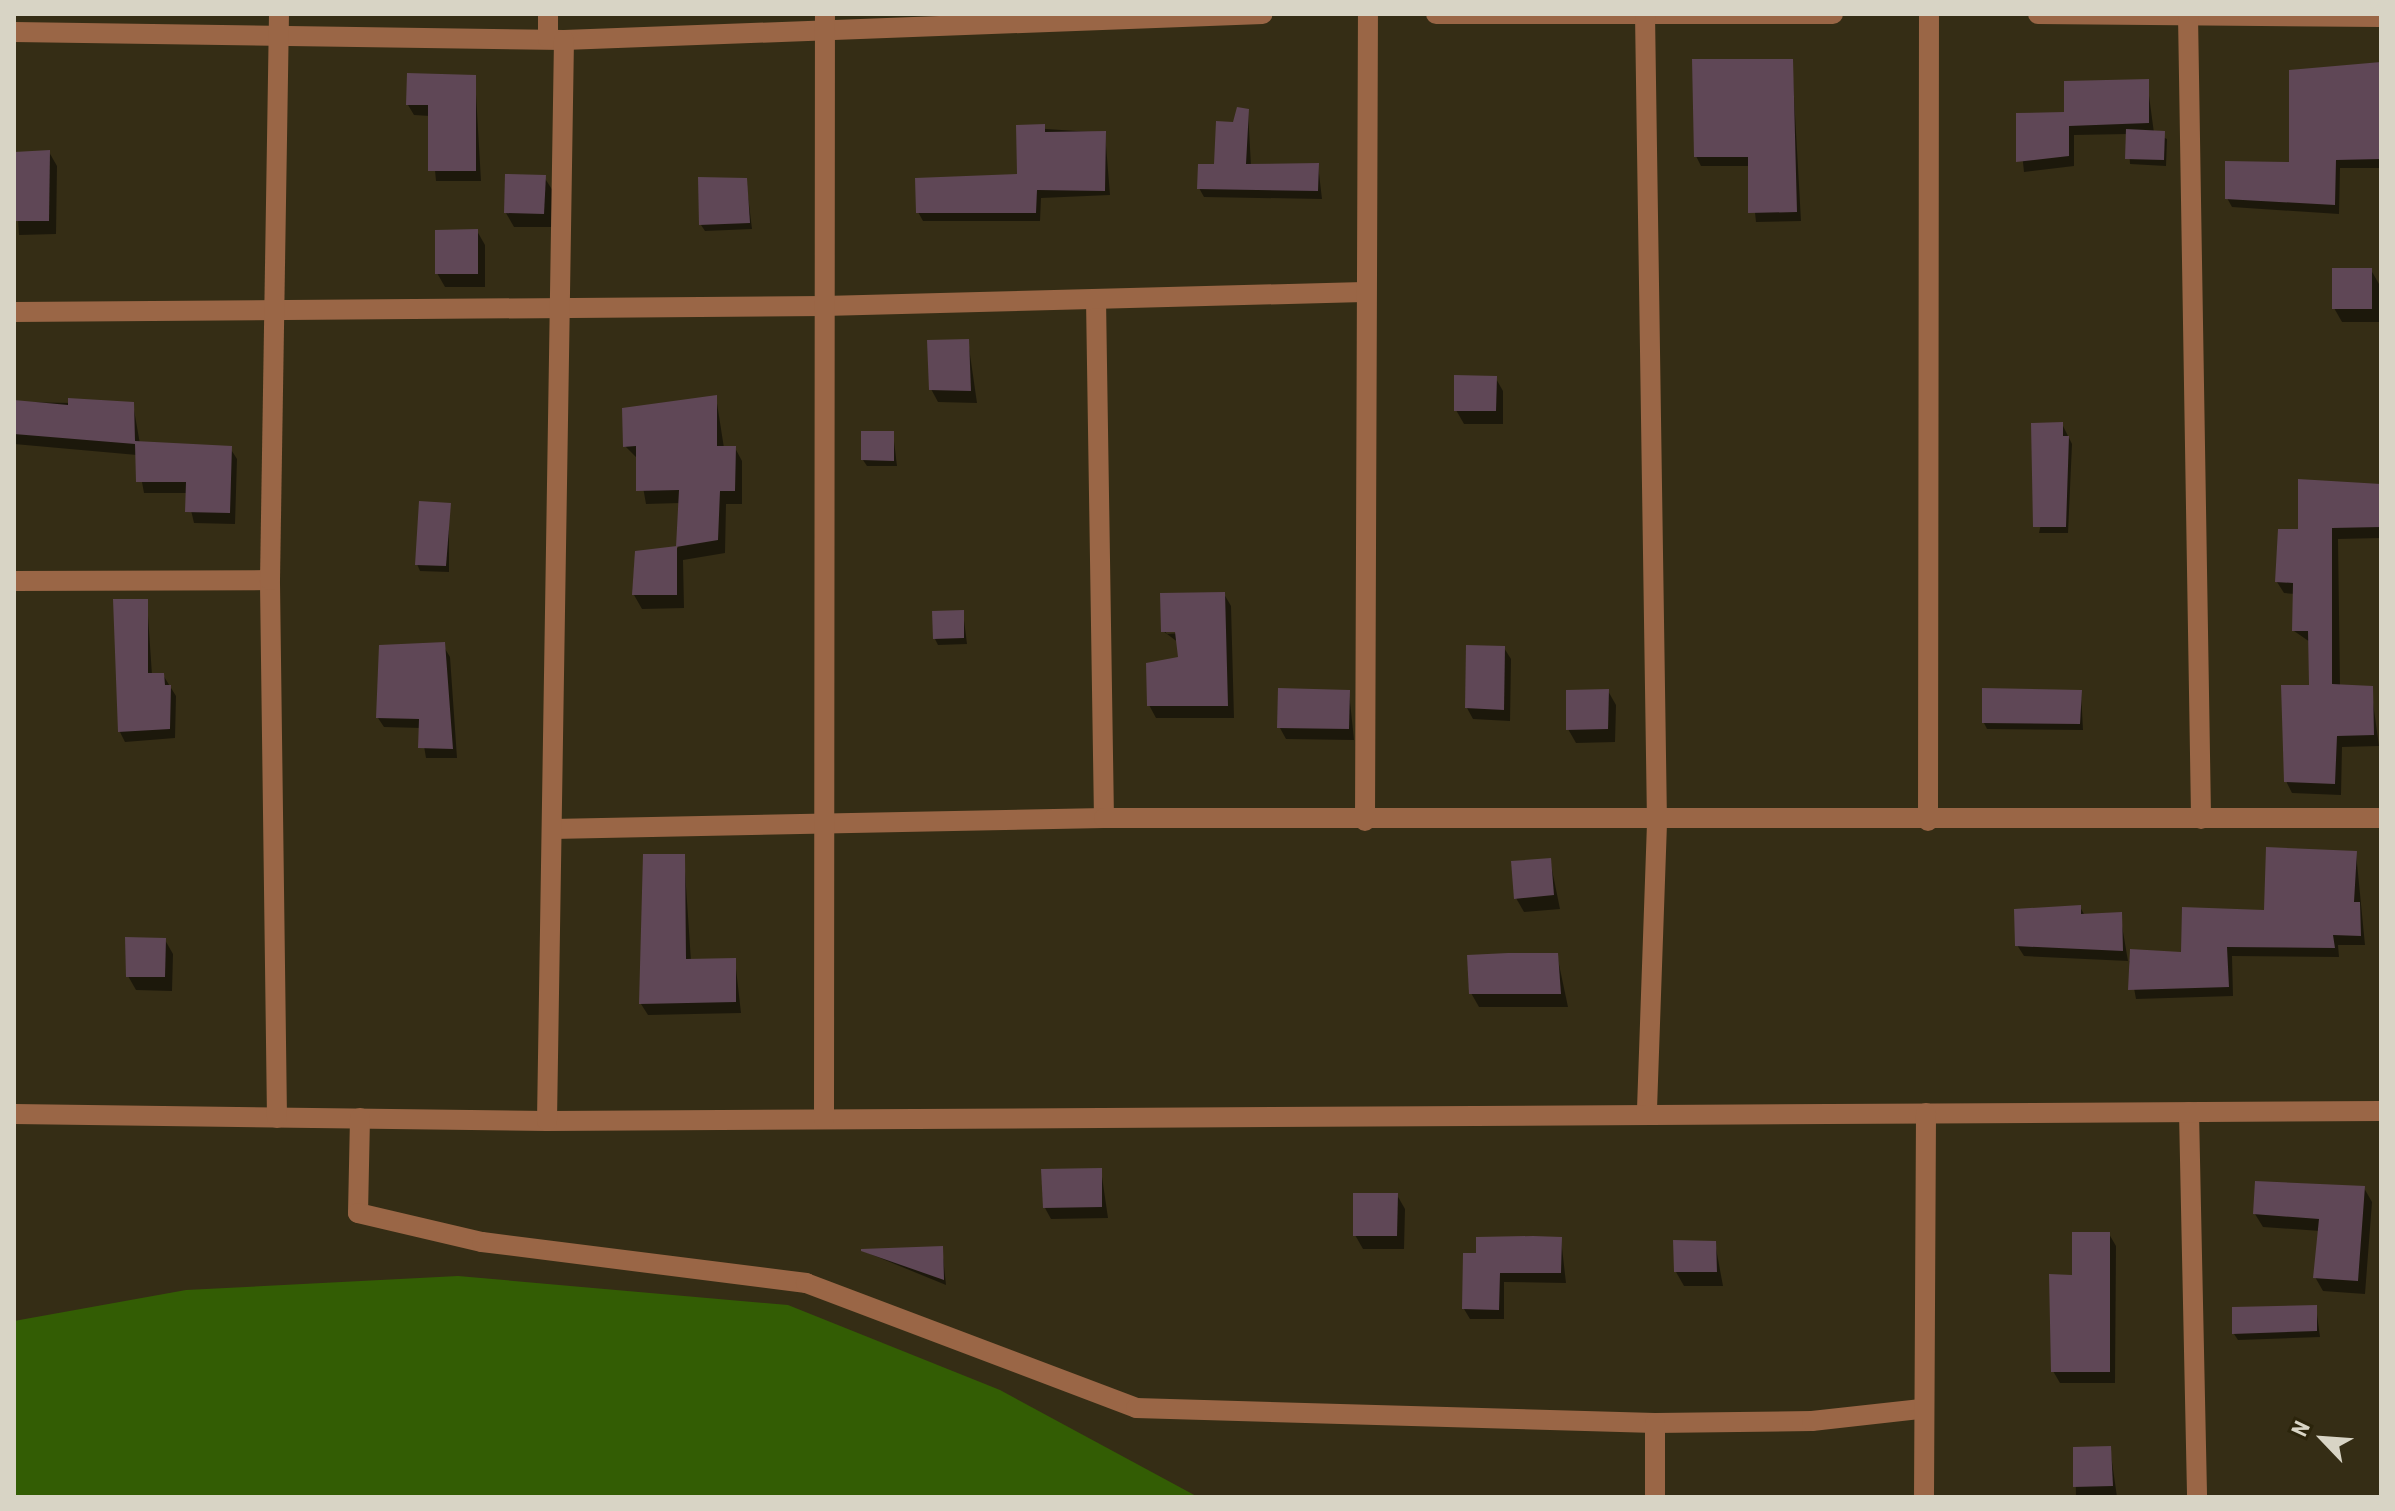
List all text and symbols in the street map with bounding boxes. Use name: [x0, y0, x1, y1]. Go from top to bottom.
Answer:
north arrow: [2283, 1399, 2363, 1479]
text: N: [2287, 1417, 2315, 1440]

